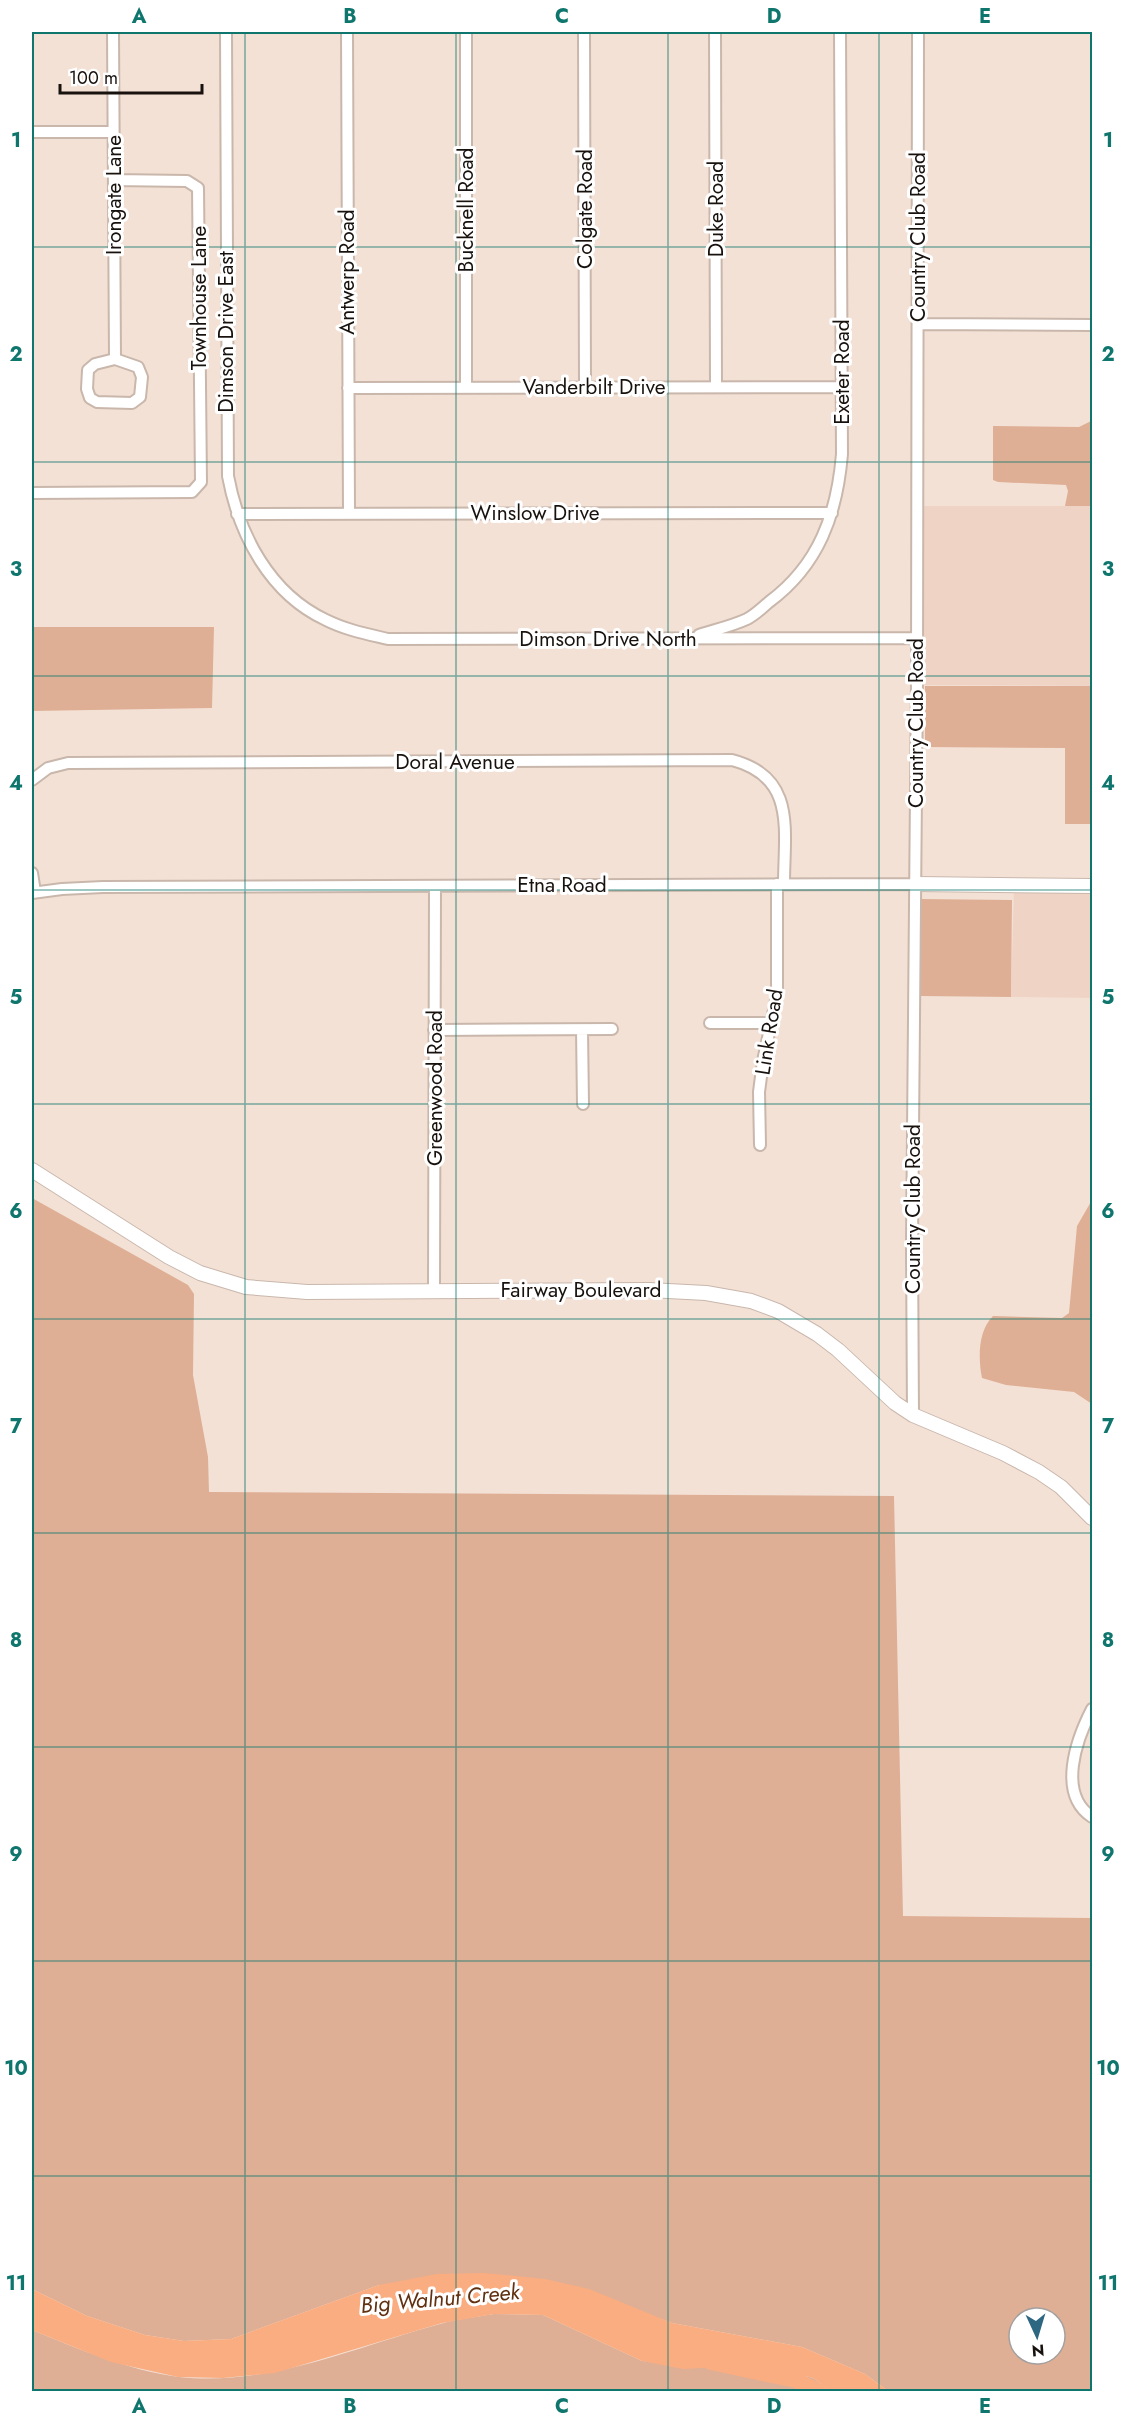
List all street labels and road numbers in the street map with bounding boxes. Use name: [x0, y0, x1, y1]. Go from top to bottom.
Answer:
street label: Irongate Lane: [99, 135, 129, 255]
street label: Bucknell Road: [451, 147, 481, 273]
street label: Colgate Road: [570, 149, 600, 269]
street label: Country Club Road: [903, 152, 933, 322]
street label: Duke Road: [701, 161, 731, 257]
street label: Antwerp Road: [332, 209, 362, 335]
street label: Townhouse Lane: [184, 226, 214, 370]
street label: Dimson Drive East: [211, 251, 241, 413]
street label: Exeter Road: [827, 319, 857, 425]
street label: Vanderbilt Drive: [522, 372, 666, 402]
street label: Winslow Drive: [471, 498, 600, 528]
street label: Dimson Drive North: [519, 624, 697, 654]
street label: Country Club Road: [901, 638, 931, 808]
street label: Doral Avenue: [395, 747, 515, 777]
street label: Etna Road: [517, 870, 607, 900]
street label: Link Road: [747, 987, 791, 1077]
street label: Greenwood Road: [420, 1010, 450, 1166]
street label: Country Club Road: [898, 1124, 928, 1294]
street label: Fairway Boulevard: [500, 1275, 662, 1305]

